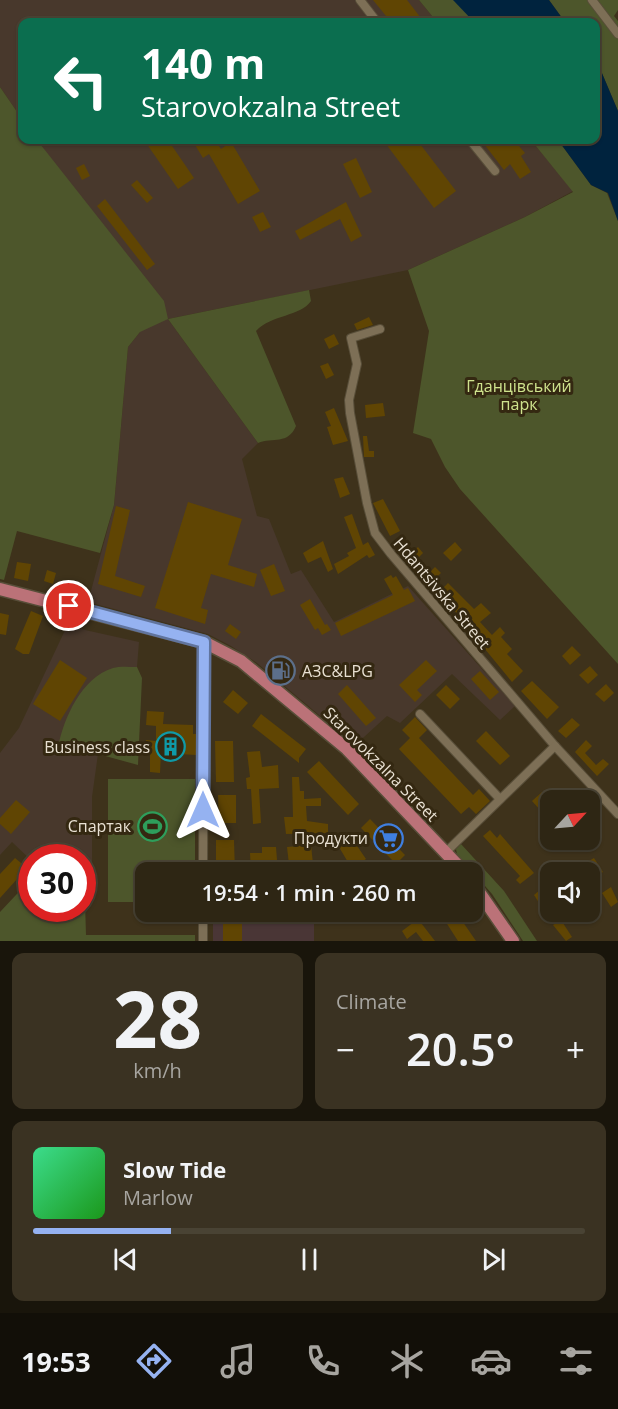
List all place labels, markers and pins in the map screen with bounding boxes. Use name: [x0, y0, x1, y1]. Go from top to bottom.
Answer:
pin: [43, 580, 94, 631]
fuel station icon: АЗС&LPG: [265, 655, 297, 687]
place label: АЗС&LPG: [302, 660, 373, 682]
building icon: Business class: [155, 731, 187, 763]
place label: Business class: [44, 736, 150, 758]
sports icon: Спартак: [136, 810, 168, 842]
place label: Спартак: [68, 815, 132, 837]
supermarket icon: Продукти: [373, 822, 405, 854]
place label: Продукти: [294, 827, 368, 849]

